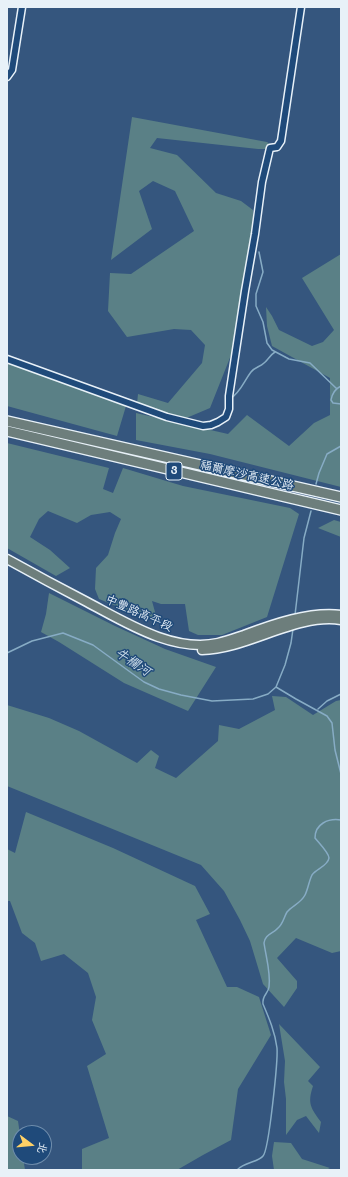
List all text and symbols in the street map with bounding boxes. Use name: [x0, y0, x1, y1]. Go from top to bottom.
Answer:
street label: 福爾摩沙高速公路: [199, 457, 295, 493]
road number: 3: [166, 462, 182, 480]
street label: 中豐路高平段: [103, 592, 175, 634]
water label: 牛欄河: [112, 645, 154, 679]
north arrow: [12, 1125, 52, 1165]
text: 北: [34, 1141, 52, 1156]

